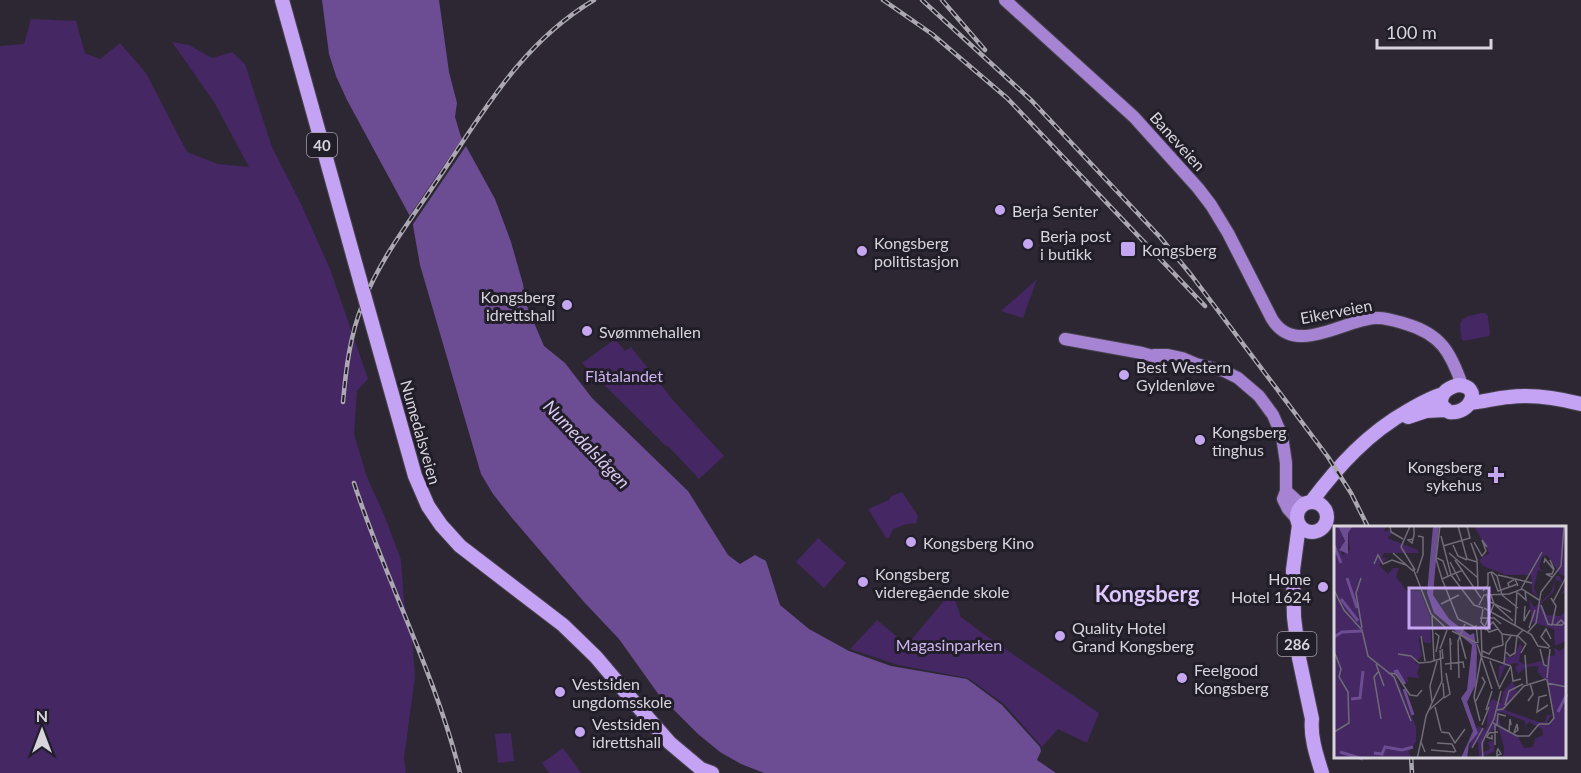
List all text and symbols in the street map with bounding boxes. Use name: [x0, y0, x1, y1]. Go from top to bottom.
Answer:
scale bar: [1377, 12, 1491, 50]
text: 100 m: [1386, 21, 1437, 43]
street label: Baneveien: [1146, 107, 1210, 175]
road number: 40: [307, 133, 337, 157]
place label: Berja Senter: [1012, 201, 1098, 220]
marker: Berja Senter: [993, 203, 1007, 217]
place label: Berja post i butikk: [1040, 226, 1111, 263]
place label: Kongsberg politistasjon: [874, 233, 959, 270]
marker: Berja post i butikk: [1021, 237, 1035, 251]
marker: Kongsberg: [1119, 240, 1137, 258]
place label: Kongsberg: [1142, 240, 1217, 259]
marker: Kongsberg politistasjon: [855, 244, 869, 258]
place label: Kongsberg idrettshall: [480, 287, 555, 324]
street label: Eikerveien: [1299, 295, 1373, 327]
marker: Kongsberg idrettshall: [560, 298, 574, 312]
place label: Svømmehallen: [599, 322, 701, 341]
marker: Svømmehallen: [580, 324, 594, 338]
place label: Best Western Gyldenløve: [1136, 357, 1231, 394]
park label: Flåtalandet: [585, 366, 663, 385]
marker: Best Western Gyldenløve: [1117, 368, 1131, 382]
street label: Numedalsveien: [397, 378, 445, 486]
water label: Numedalslågen: [539, 395, 635, 493]
place label: Kongsberg tinghus: [1212, 422, 1287, 459]
marker: Kongsberg tinghus: [1193, 433, 1207, 447]
place label: Kongsberg sykehus: [1407, 457, 1482, 494]
marker: Kongsberg sykehus: [1487, 466, 1505, 484]
inset map: [1334, 526, 1566, 758]
place label: Kongsberg Kino: [923, 533, 1034, 552]
marker: Kongsberg Kino: [904, 535, 918, 549]
place label: Kongsberg videregående skole: [875, 564, 1010, 601]
place label: Home Hotel 1624: [1231, 569, 1311, 606]
marker: Kongsberg videregående skole: [856, 575, 870, 589]
district label: Kongsberg: [1095, 580, 1200, 607]
marker: Home Hotel 1624: [1316, 580, 1330, 594]
place label: Quality Hotel Grand Kongsberg: [1072, 618, 1194, 655]
marker: Quality Hotel Grand Kongsberg: [1053, 629, 1067, 643]
road number: 286: [1278, 632, 1316, 656]
park label: Magasinparken: [896, 635, 1002, 654]
place label: Feelgood Kongsberg: [1194, 660, 1269, 697]
marker: Feelgood Kongsberg: [1175, 671, 1189, 685]
place label: Vestsiden ungdomsskole: [572, 674, 672, 711]
marker: Vestsiden ungdomsskole: [553, 685, 567, 699]
north arrow: [12, 701, 72, 761]
text: N: [36, 706, 48, 725]
place label: Vestsiden idrettshall: [592, 714, 661, 751]
marker: Vestsiden idrettshall: [573, 725, 587, 739]

